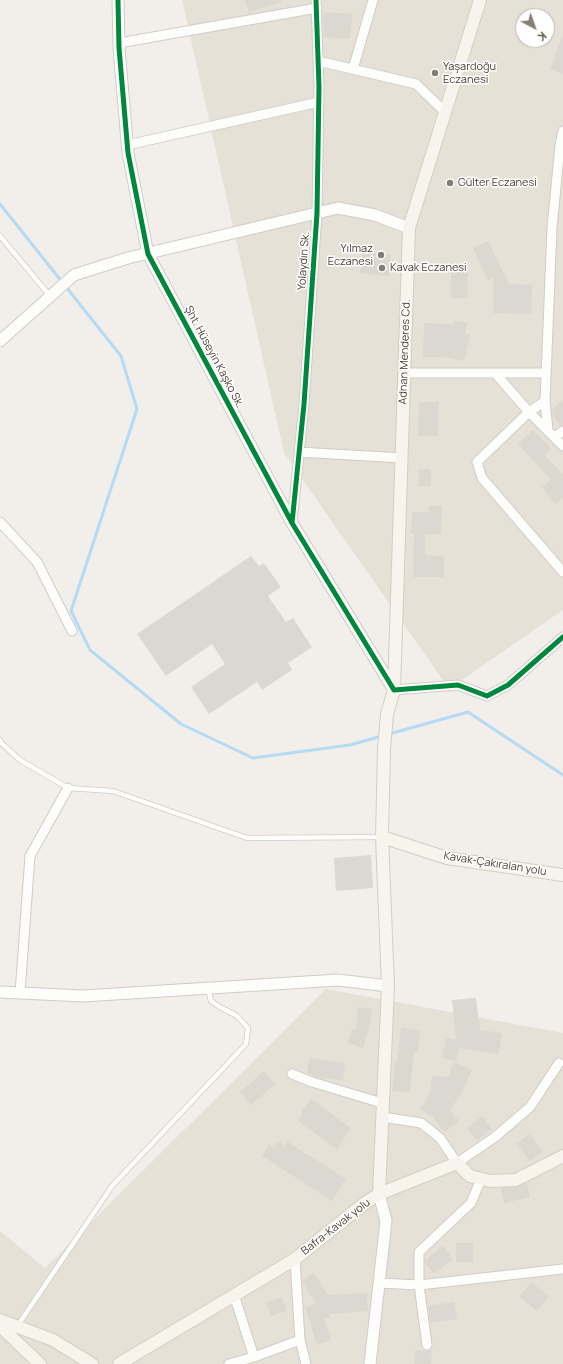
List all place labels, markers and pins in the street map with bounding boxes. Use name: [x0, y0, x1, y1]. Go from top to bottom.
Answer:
place label: Yaşardoğu Eczanesi: [443, 60, 496, 86]
marker: Yaşardoğu Eczanesi: [430, 68, 440, 78]
place label: Gülter Eczanesi: [458, 176, 537, 190]
marker: Gülter Eczanesi: [445, 178, 455, 188]
place label: Yılmaz Eczanesi: [328, 242, 373, 268]
marker: Yılmaz Eczanesi: [376, 250, 386, 260]
place label: Kavak Eczanesi: [390, 261, 467, 275]
marker: Kavak Eczanesi: [377, 263, 387, 273]

